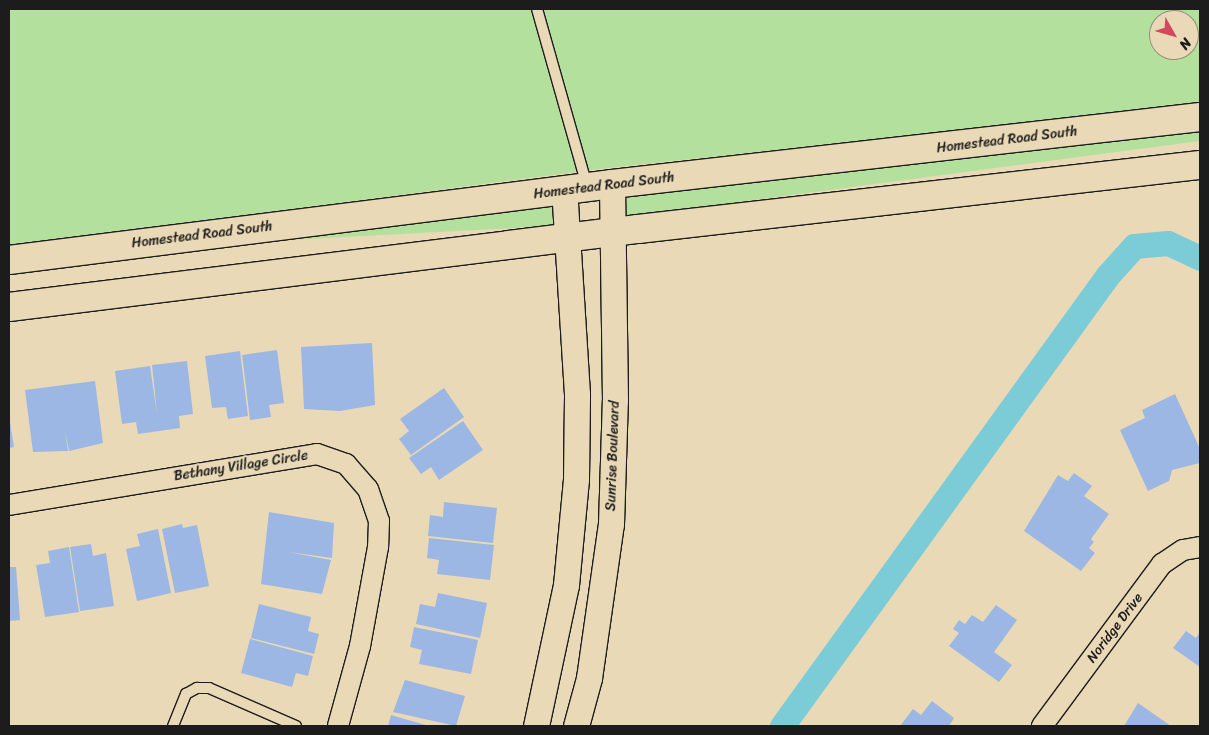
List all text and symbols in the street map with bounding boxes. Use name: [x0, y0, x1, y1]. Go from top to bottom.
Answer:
north arrow: [1149, 10, 1199, 60]
text: N: [1173, 32, 1198, 55]
street label: Homestead Road South: [935, 123, 1079, 157]
street label: Homestead Road South: [532, 169, 676, 203]
street label: Homestead Road South: [130, 218, 274, 252]
street label: Sunrise Boulevard: [603, 401, 623, 511]
street label: Bethany Village Circle: [172, 447, 310, 485]
street label: Noridge Drive: [1083, 590, 1147, 666]

